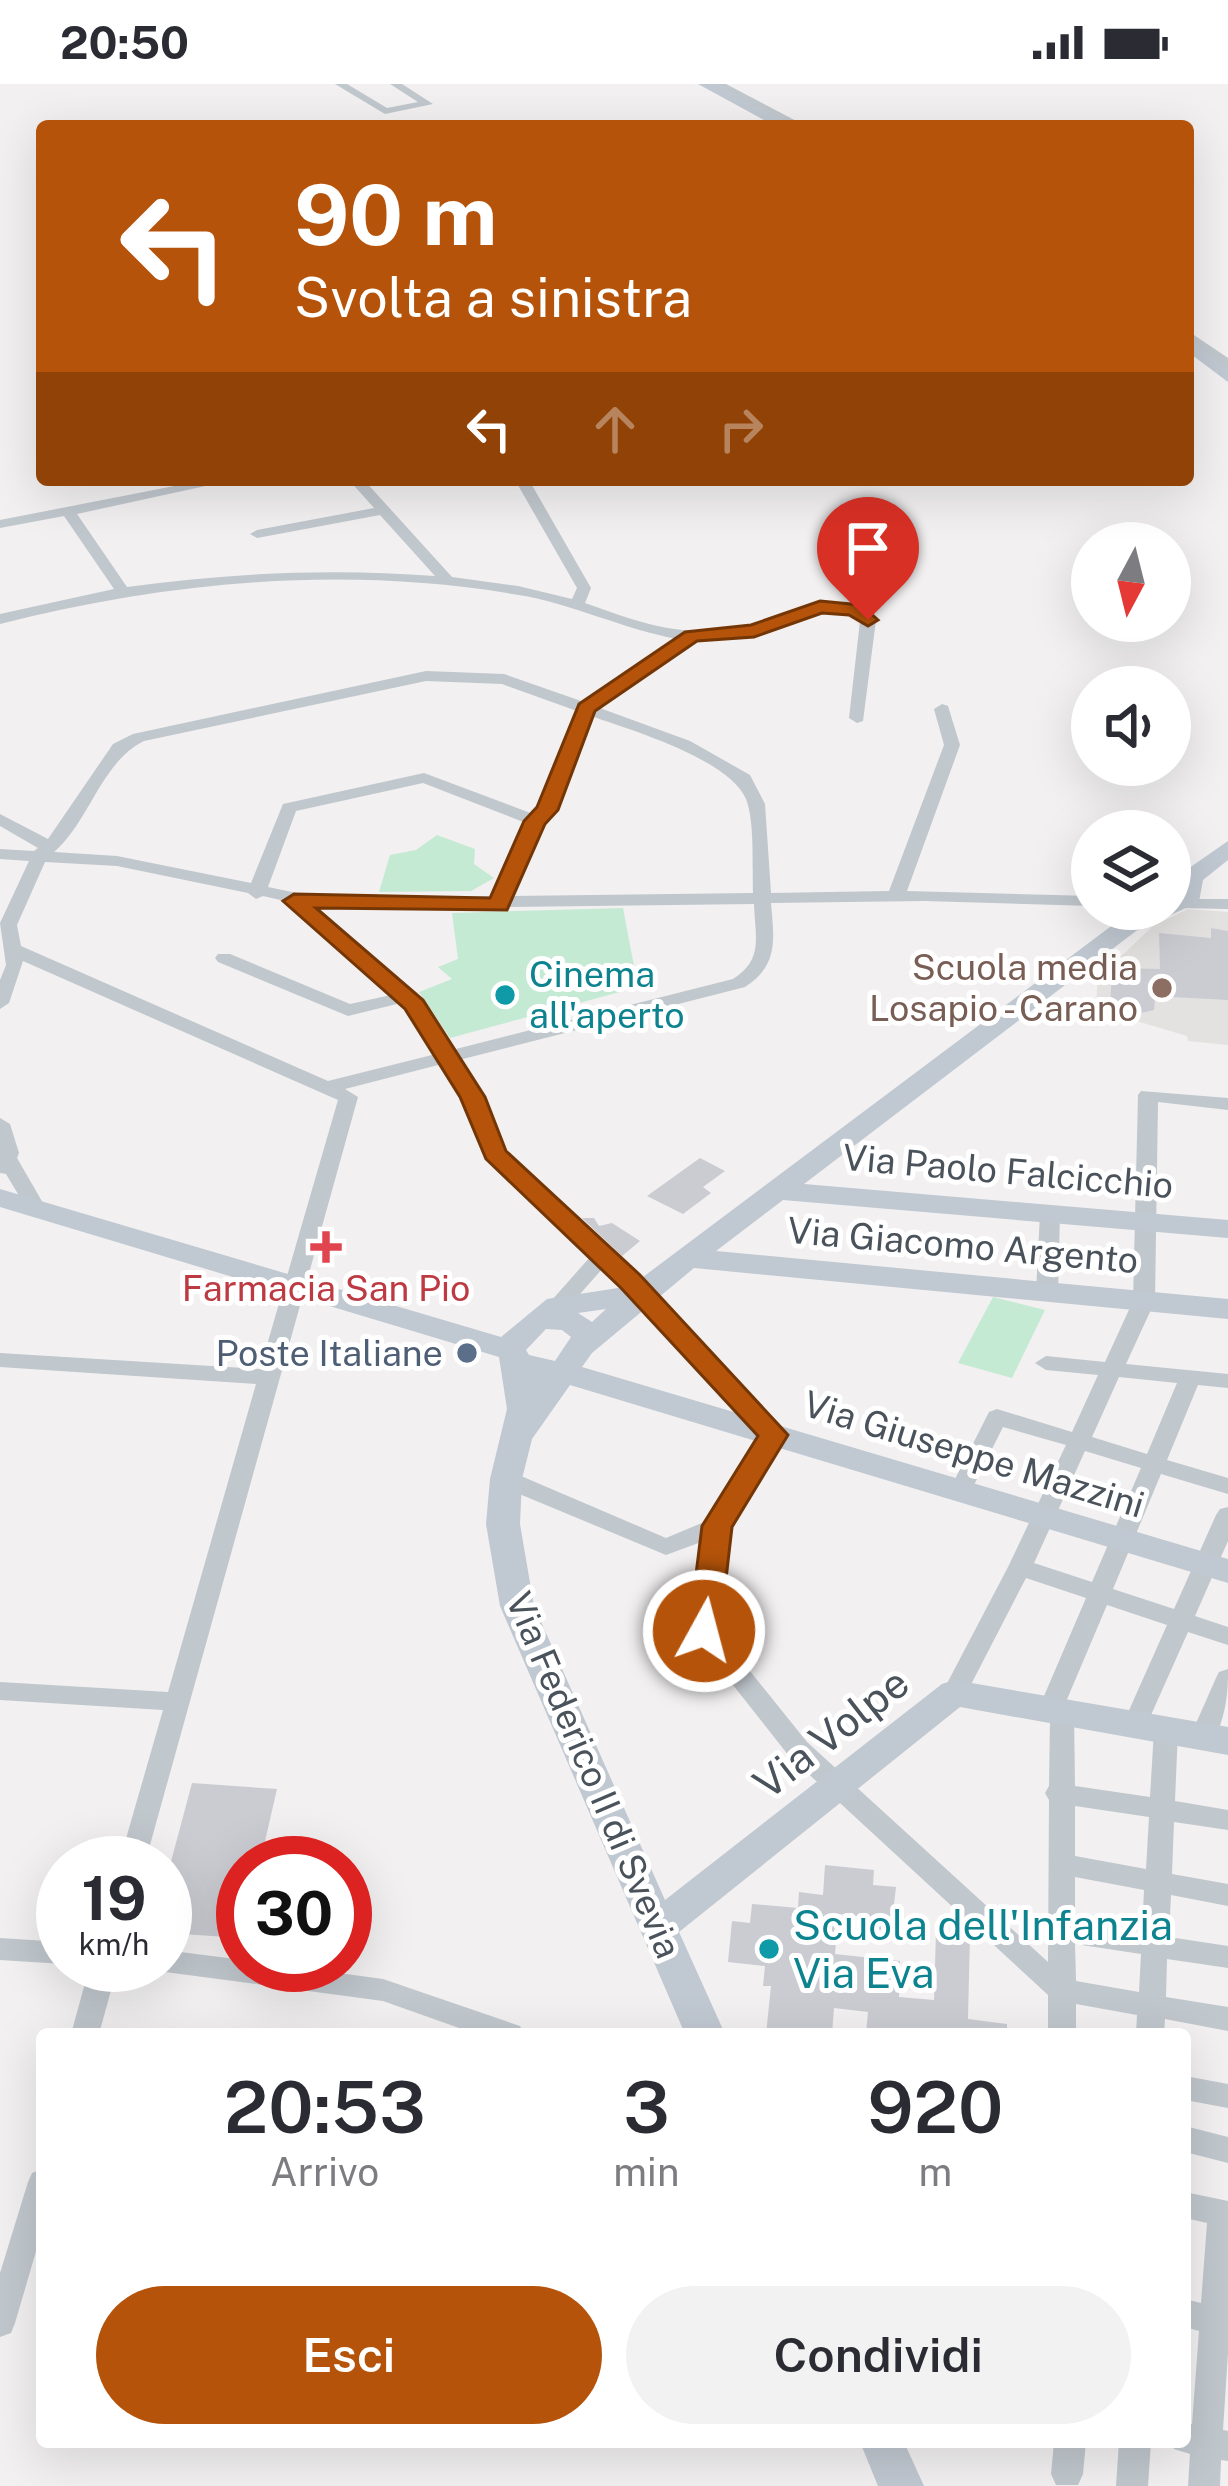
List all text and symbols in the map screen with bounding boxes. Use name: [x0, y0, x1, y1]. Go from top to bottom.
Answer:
text: 20:50: [60, 16, 189, 69]
text: 90 m: [294, 165, 497, 264]
icon: left: [96, 168, 252, 324]
text: Svolta a sinistra: [294, 266, 692, 329]
icon: left: [456, 396, 522, 462]
icon: ahead: [582, 396, 648, 462]
icon: right: [708, 396, 774, 462]
pin: [817, 497, 919, 620]
icon: arrive: [835, 515, 901, 581]
north arrow: [1071, 522, 1191, 642]
map controls: [1071, 522, 1191, 930]
button: sound: [1071, 666, 1191, 786]
button: layers: [1071, 810, 1191, 930]
place label: Scuola media Losapio - Carano: [869, 946, 1138, 1029]
place label: Cinema all'aperto: [529, 953, 685, 1036]
marker: Scuola media Losapio - Carano: [1149, 975, 1175, 1001]
marker: Cinema all'aperto: [492, 982, 518, 1008]
street label: Via Paolo Falcicchio: [841, 1136, 1175, 1206]
street label: Via Giacomo Argento: [786, 1209, 1140, 1281]
marker: Farmacia San Pio: [313, 1234, 339, 1260]
place label: Farmacia San Pio: [182, 1267, 470, 1309]
place label: Poste Italiane: [215, 1332, 443, 1374]
marker: Poste Italiane: [454, 1340, 480, 1366]
street label: Via Giuseppe Mazzini: [799, 1382, 1149, 1526]
position arrow: [641, 1568, 767, 1694]
street label: Via Federico II di Svevia: [498, 1586, 690, 1964]
street label: Via Volpe: [744, 1657, 918, 1808]
speed limit sign: 30: [216, 1836, 372, 1992]
text: 19: [81, 1863, 147, 1934]
place label: Scuola dell'Infanzia Via Eva: [793, 1900, 1173, 1997]
text: km/h: [79, 1926, 149, 1962]
marker: Scuola dell'Infanzia Via Eva: [756, 1936, 782, 1962]
text: 20:53: [224, 2065, 426, 2149]
text: 3: [623, 2065, 670, 2149]
text: 920: [867, 2065, 1003, 2149]
text: Arrivo: [270, 2149, 379, 2195]
text: min: [613, 2149, 680, 2195]
text: m: [918, 2149, 952, 2195]
button: Esci: [96, 2286, 602, 2424]
button: Condividi: [626, 2286, 1131, 2424]

